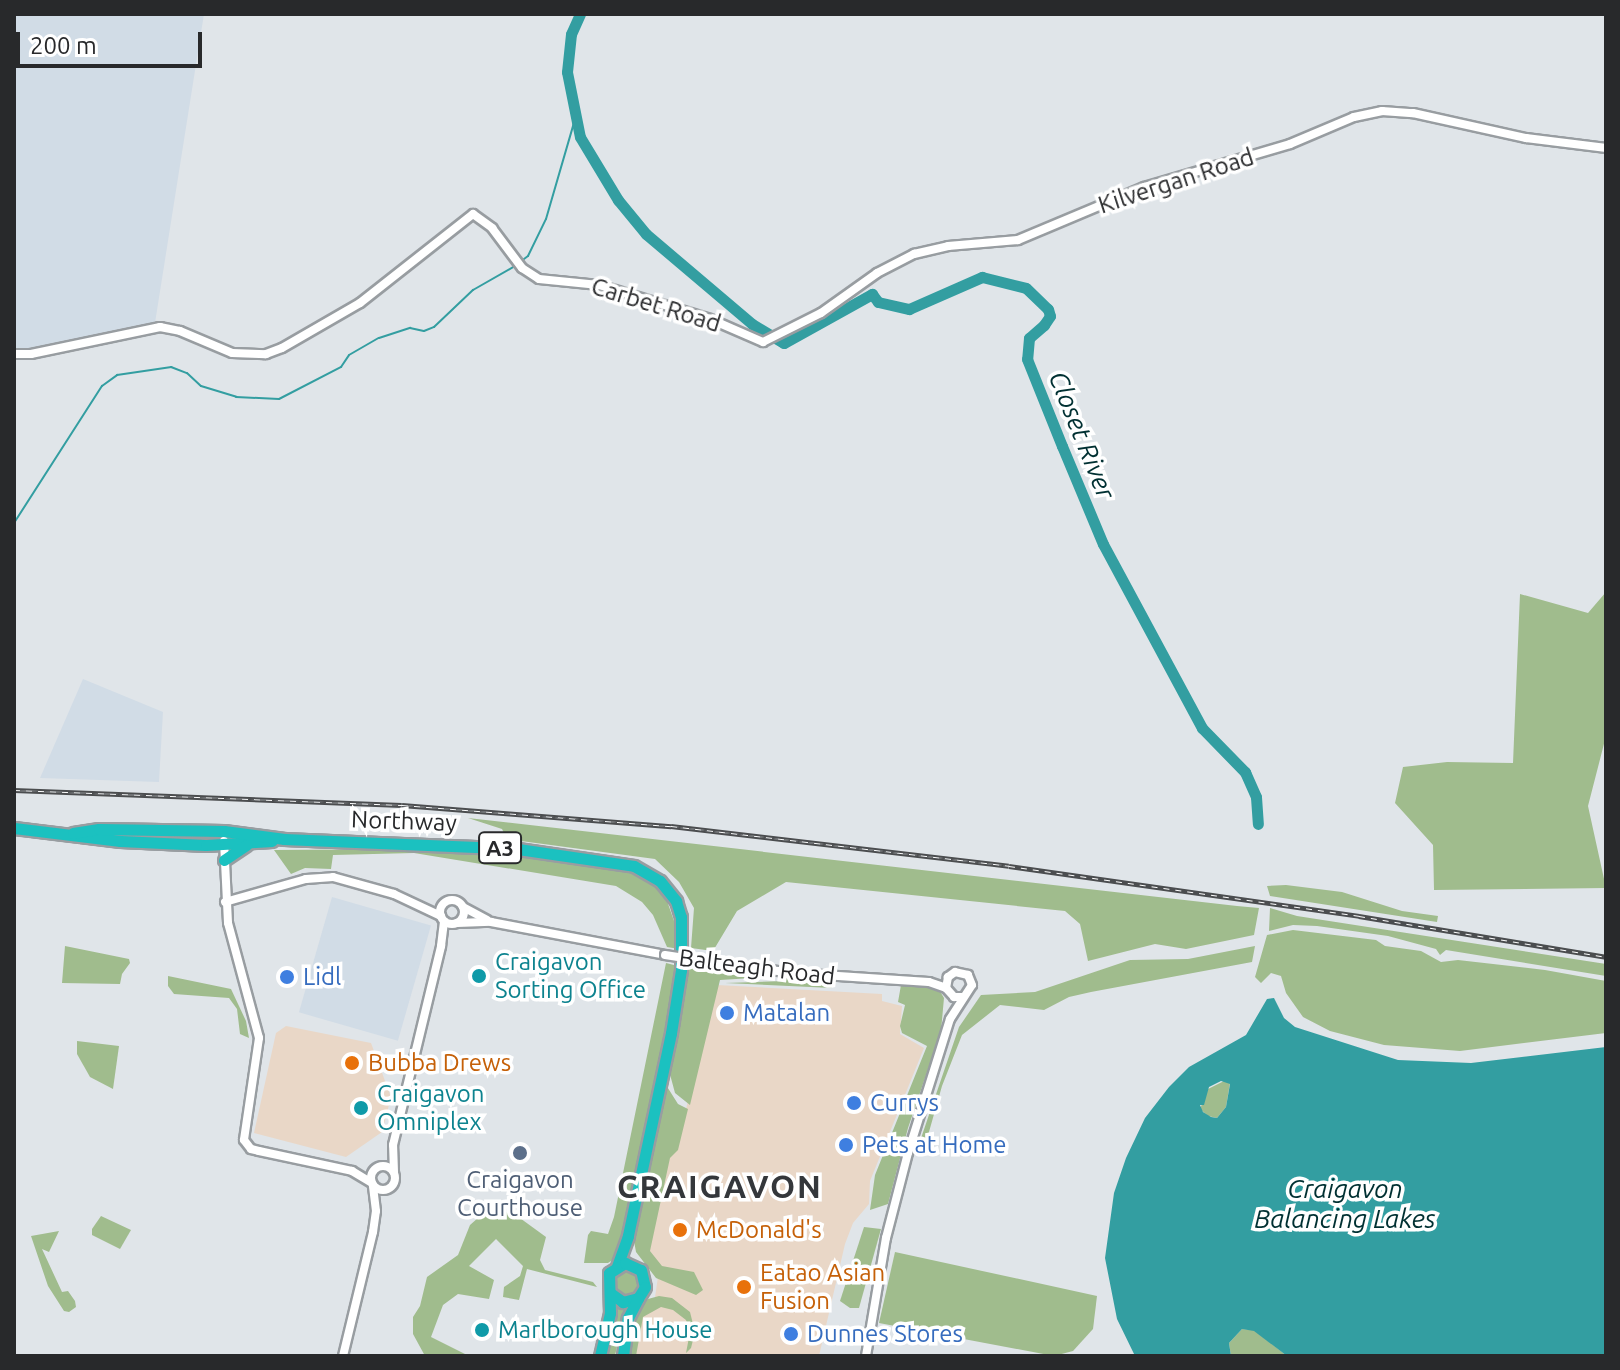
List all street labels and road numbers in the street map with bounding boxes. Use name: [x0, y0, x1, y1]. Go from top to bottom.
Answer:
street label: Kilvergan Road: [1095, 142, 1257, 220]
street label: Carbet Road: [588, 272, 724, 338]
street label: Northway: [351, 805, 457, 837]
road number: A3: [478, 830, 522, 866]
street label: Balteagh Road: [677, 943, 837, 991]

